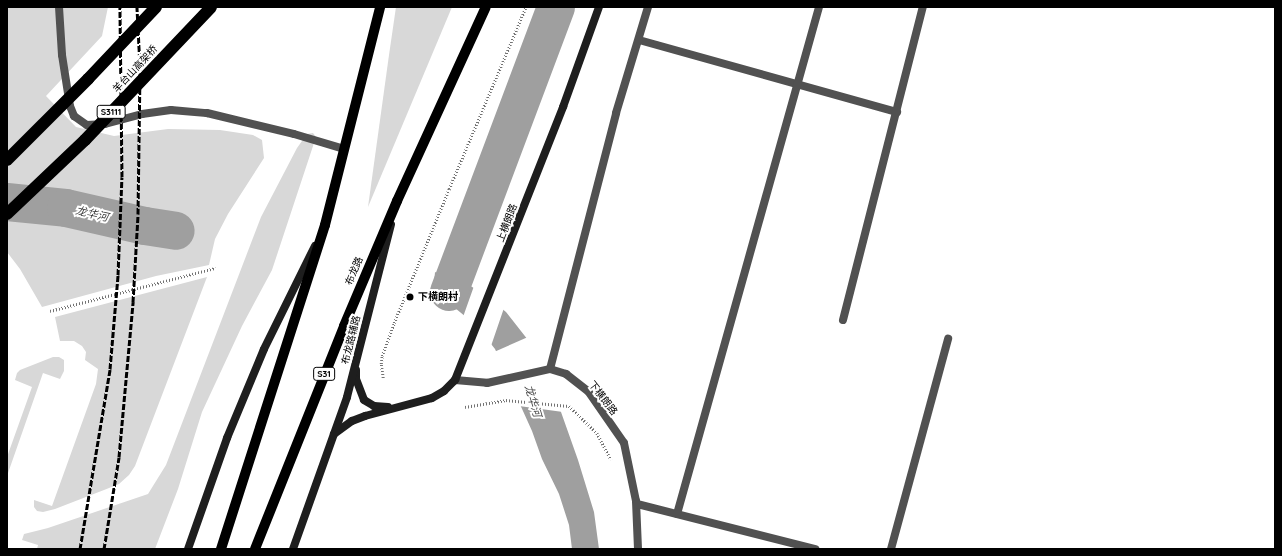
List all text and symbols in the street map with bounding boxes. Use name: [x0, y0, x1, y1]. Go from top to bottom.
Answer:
street label: 羊台山高架桥: [110, 43, 160, 95]
road number: S3111: [96, 105, 126, 119]
street label: 上横朗路: [494, 202, 520, 244]
water label: 龙华河: [74, 204, 110, 224]
street label: 布龙路: [343, 255, 365, 287]
place label: 下横朗村: [418, 291, 458, 303]
marker: 下横朗村: [405, 292, 415, 302]
street label: 布龙路辅路: [339, 314, 363, 366]
road number: S31: [313, 367, 335, 381]
street label: 下横朗路: [586, 379, 620, 417]
water label: 龙华河: [522, 383, 544, 419]

